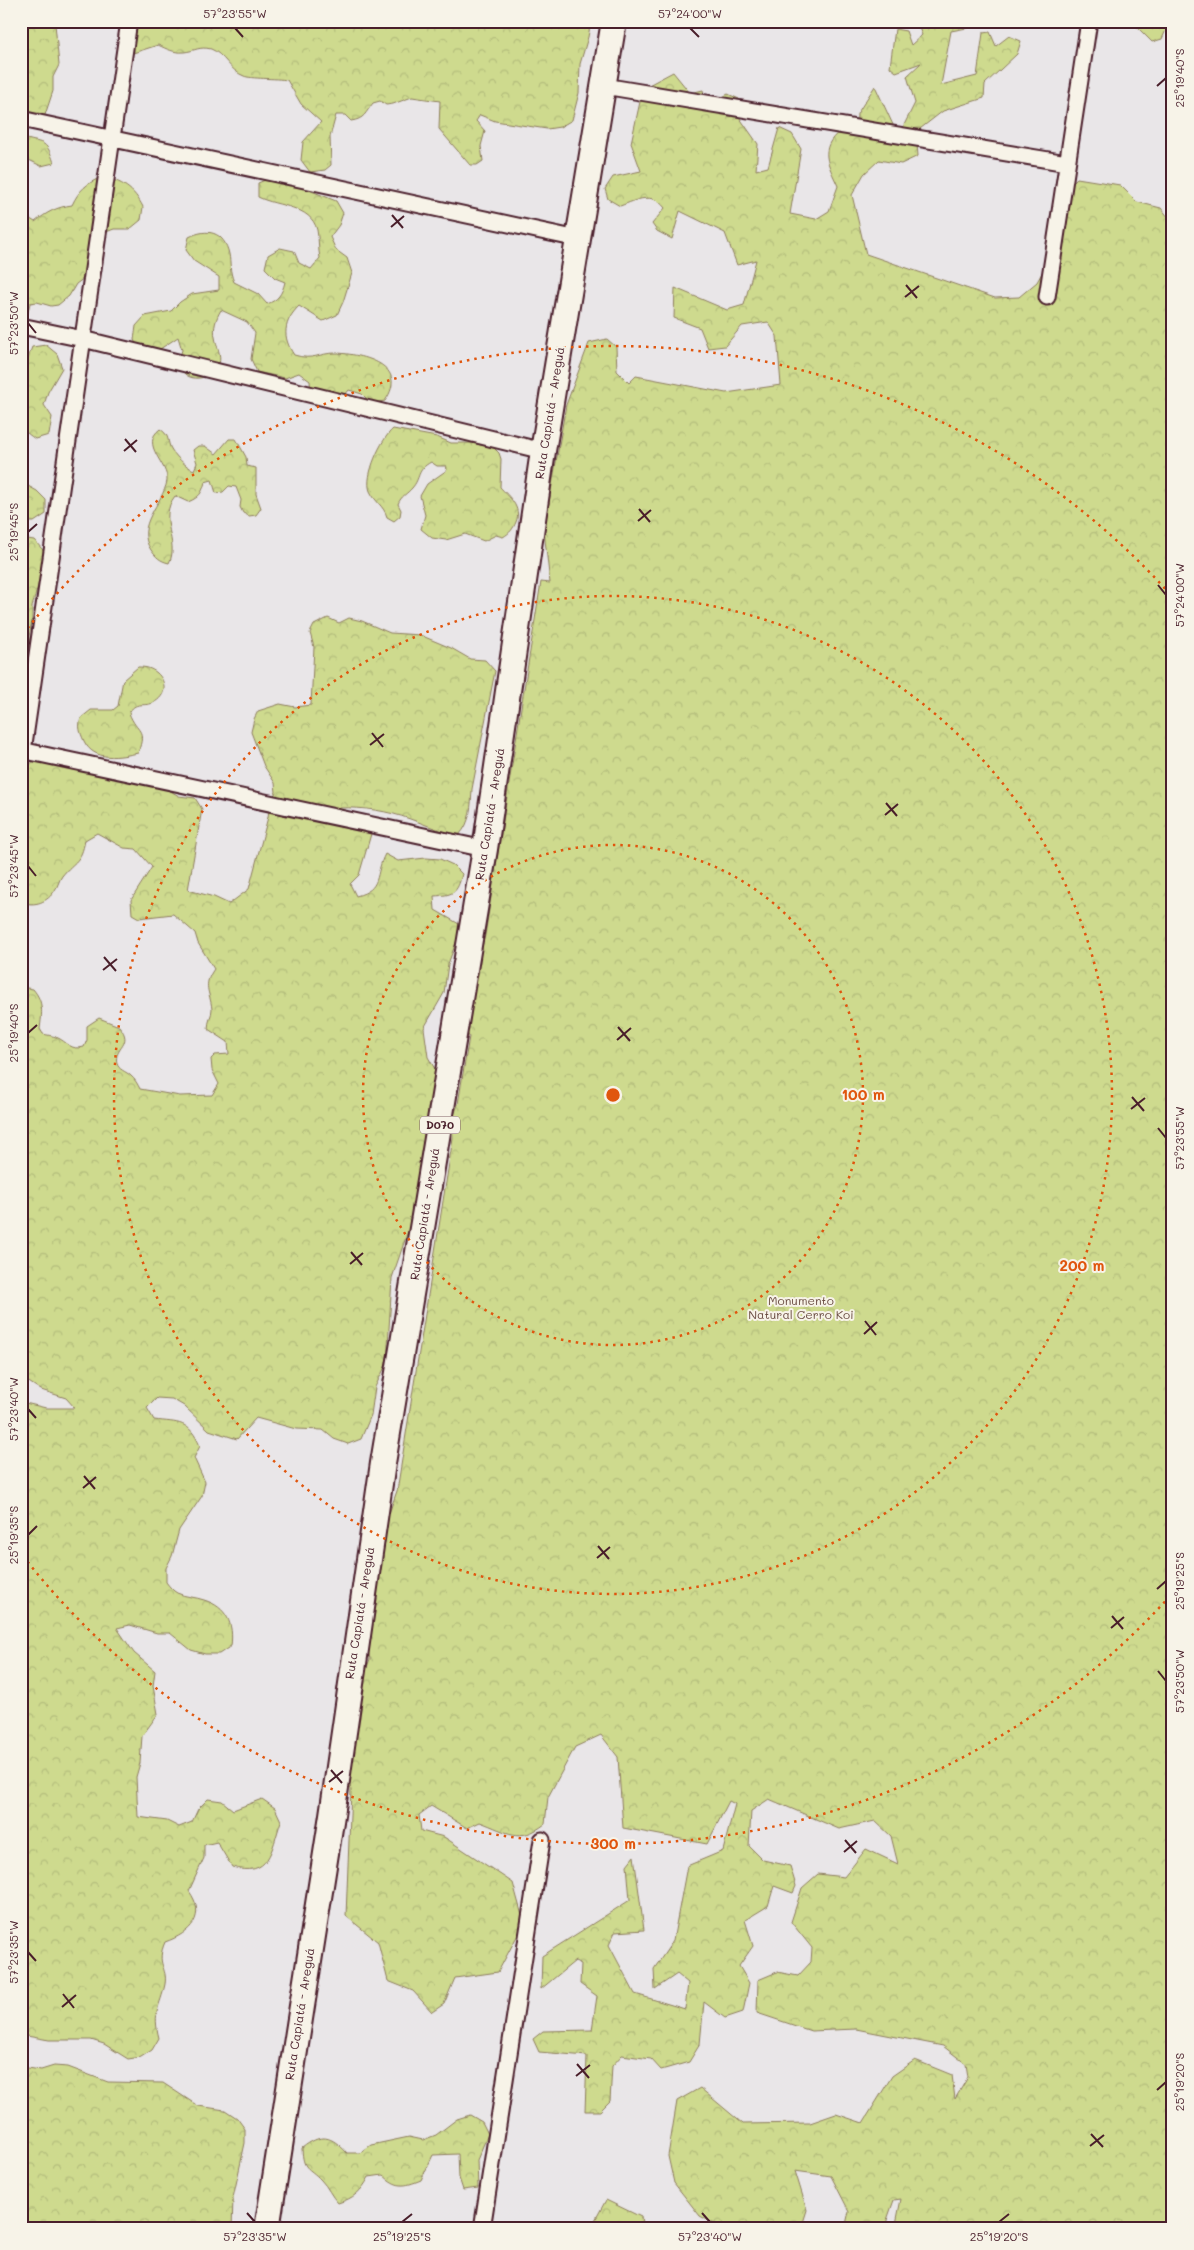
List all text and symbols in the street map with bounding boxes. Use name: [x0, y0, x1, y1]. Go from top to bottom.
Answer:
text: 57°23'55"W: [203, 5, 267, 21]
text: 57°24'00"W: [658, 5, 722, 21]
text: 25°19'40"S: [1171, 48, 1187, 107]
text: 57°23'50"W: [5, 291, 21, 355]
street label: Ruta Capiatá - Areguá: [531, 346, 567, 480]
text: 25°19'45"S: [5, 503, 21, 561]
text: 57°24'00"W: [1171, 563, 1187, 627]
street label: Ruta Capiatá - Areguá: [471, 747, 507, 881]
text: 57°23'45"W: [5, 834, 21, 898]
text: 25°19'40"S: [5, 1003, 21, 1062]
text: 100 m: [841, 1084, 885, 1104]
centre of rings: [604, 1086, 622, 1104]
text: 57°23'55"W: [1171, 1106, 1187, 1170]
road number: D070: [420, 1116, 460, 1134]
street label: Ruta Capiatá - Areguá: [406, 1147, 442, 1281]
text: 200 m: [1060, 1255, 1105, 1275]
park label: Monumento Natural Cerro Koi: [748, 1292, 854, 1322]
text: 57°23'40"W: [5, 1377, 21, 1441]
text: 25°19'35"S: [5, 1506, 21, 1564]
street label: Ruta Capiatá - Areguá: [341, 1546, 377, 1680]
text: 25°19'25"S: [1171, 1552, 1187, 1610]
text: 57°23'50"W: [1171, 1649, 1187, 1713]
text: 300 m: [590, 1833, 636, 1853]
text: 57°23'35"W: [5, 1920, 21, 1984]
street label: Ruta Capiatá - Areguá: [281, 1947, 317, 2081]
text: 25°19'20"S: [1171, 2053, 1187, 2111]
text: 57°23'35"W: [223, 2228, 287, 2244]
text: 25°19'25"S: [373, 2228, 431, 2244]
text: 57°23'40"W: [678, 2228, 742, 2244]
text: 25°19'20"S: [970, 2228, 1028, 2244]

